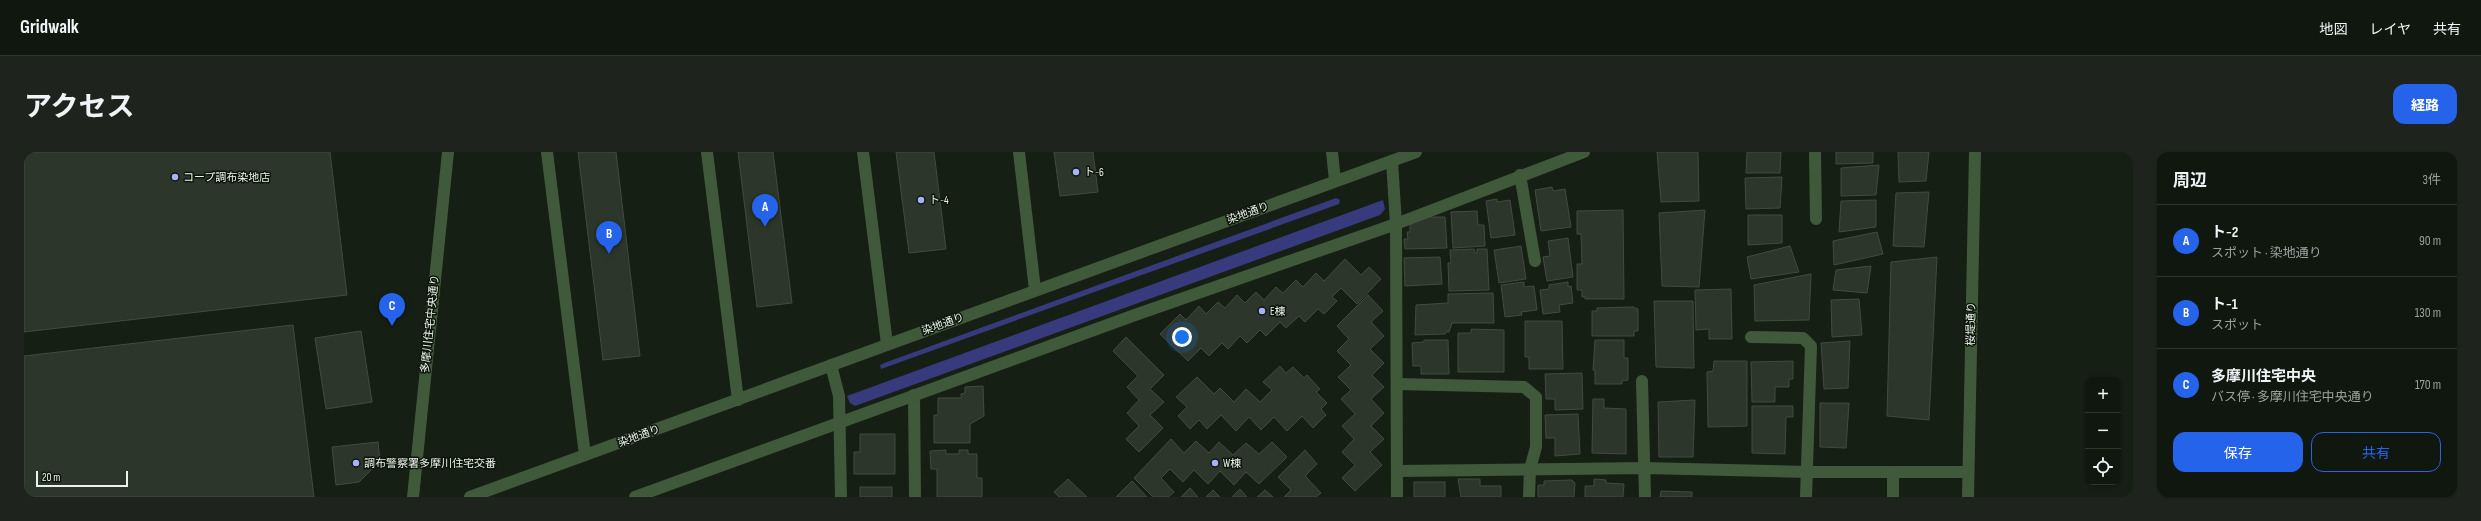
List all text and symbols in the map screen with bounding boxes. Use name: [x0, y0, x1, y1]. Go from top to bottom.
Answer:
text: Gridwalk: [20, 16, 79, 39]
text: 地図: [2319, 21, 2347, 38]
text: レイヤ: [2369, 21, 2411, 38]
text: 共有: [2433, 21, 2461, 38]
button: 経路: [2393, 84, 2457, 124]
text: アクセス: [24, 91, 135, 124]
place label: ト-6: [1084, 166, 1104, 179]
marker: ト-6: [1071, 167, 1081, 177]
place label: コープ調布染地店: [183, 171, 270, 184]
text: 周辺: [2173, 171, 2207, 191]
marker: コープ調布染地店: [170, 172, 180, 182]
text: 3件: [2423, 172, 2441, 188]
pin: A: [752, 194, 778, 227]
place label: ト-4: [929, 194, 949, 207]
marker: ト-4: [916, 195, 926, 205]
street label: 染地通り: [1225, 199, 1271, 227]
pin: B: [596, 221, 622, 254]
text: ト-2: [2211, 223, 2238, 242]
text: A: [2183, 233, 2189, 249]
text: 90 m: [2419, 233, 2441, 249]
text: スポット · 染地通り: [2211, 245, 2322, 261]
street label: 多摩川住宅中央通り: [418, 274, 442, 374]
pin: C: [379, 293, 405, 326]
text: ト-1: [2211, 295, 2238, 314]
street label: 桜堤通り: [1964, 302, 1978, 346]
place label: E棟: [1270, 305, 1286, 318]
text: B: [2183, 305, 2189, 321]
text: 130 m: [2415, 305, 2441, 321]
marker: E棟: [1257, 306, 1267, 316]
street label: 染地通り: [920, 310, 966, 338]
text: スポット: [2211, 317, 2263, 333]
your location: [1172, 327, 1192, 347]
text: 多摩川住宅中央: [2211, 367, 2316, 386]
map controls: [2085, 377, 2121, 485]
button: +: [2085, 377, 2121, 413]
text: C: [2183, 377, 2189, 393]
text: 170 m: [2415, 377, 2441, 393]
text: バス停 · 多摩川住宅中央通り: [2211, 389, 2374, 405]
button: −: [2085, 413, 2121, 449]
street label: 染地通り: [616, 422, 662, 450]
button: 保存: [2173, 432, 2303, 472]
button: 共有: [2311, 432, 2441, 472]
button: locate: [2085, 449, 2121, 485]
place label: 調布警察署多摩川住宅交番: [364, 457, 496, 470]
place label: W棟: [1223, 457, 1241, 470]
marker: 調布警察署多摩川住宅交番: [351, 458, 361, 468]
marker: W棟: [1210, 458, 1220, 468]
scale bar: [36, 469, 128, 488]
text: 20 m: [42, 471, 60, 484]

